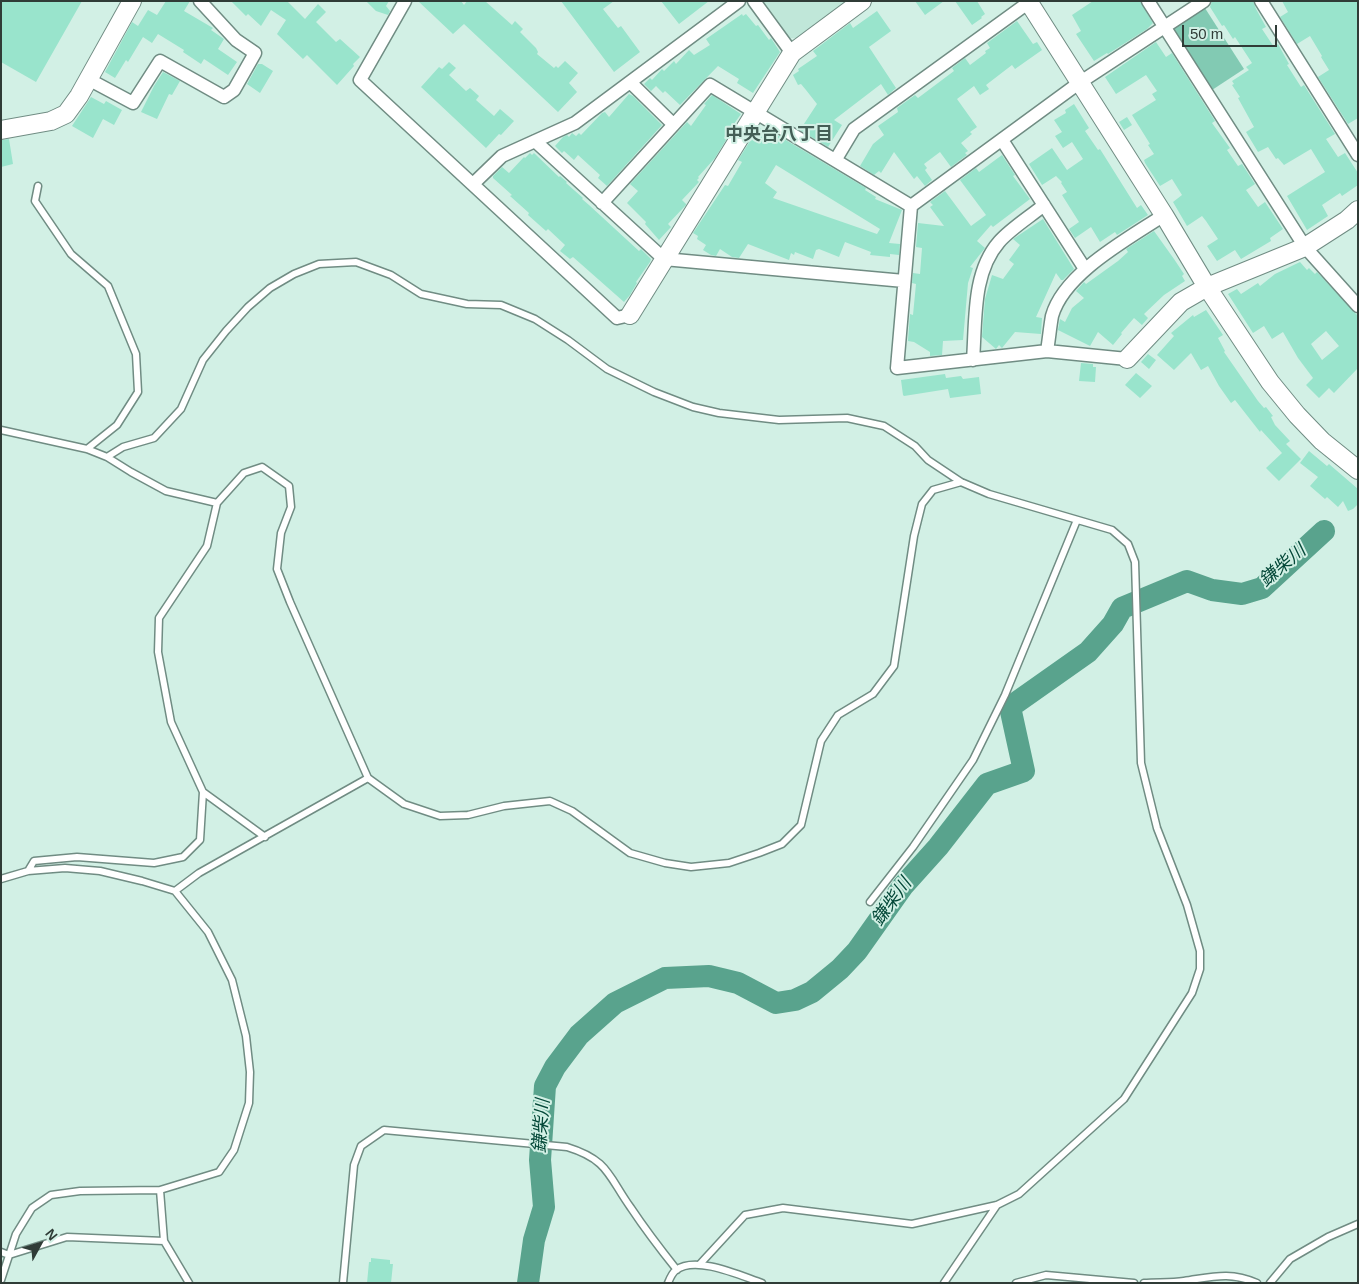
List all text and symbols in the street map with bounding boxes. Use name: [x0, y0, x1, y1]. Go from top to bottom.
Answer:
scale bar: [1184, 15, 1279, 47]
text: 50 m: [1190, 25, 1223, 42]
district label: 中央台八丁目: [725, 124, 833, 146]
water label: 鎌柴川: [1255, 540, 1311, 592]
water label: 鎌柴川: [867, 874, 917, 930]
water label: 鎌柴川: [529, 1098, 555, 1154]
north arrow: [15, 1219, 65, 1269]
text: N: [42, 1226, 61, 1244]

